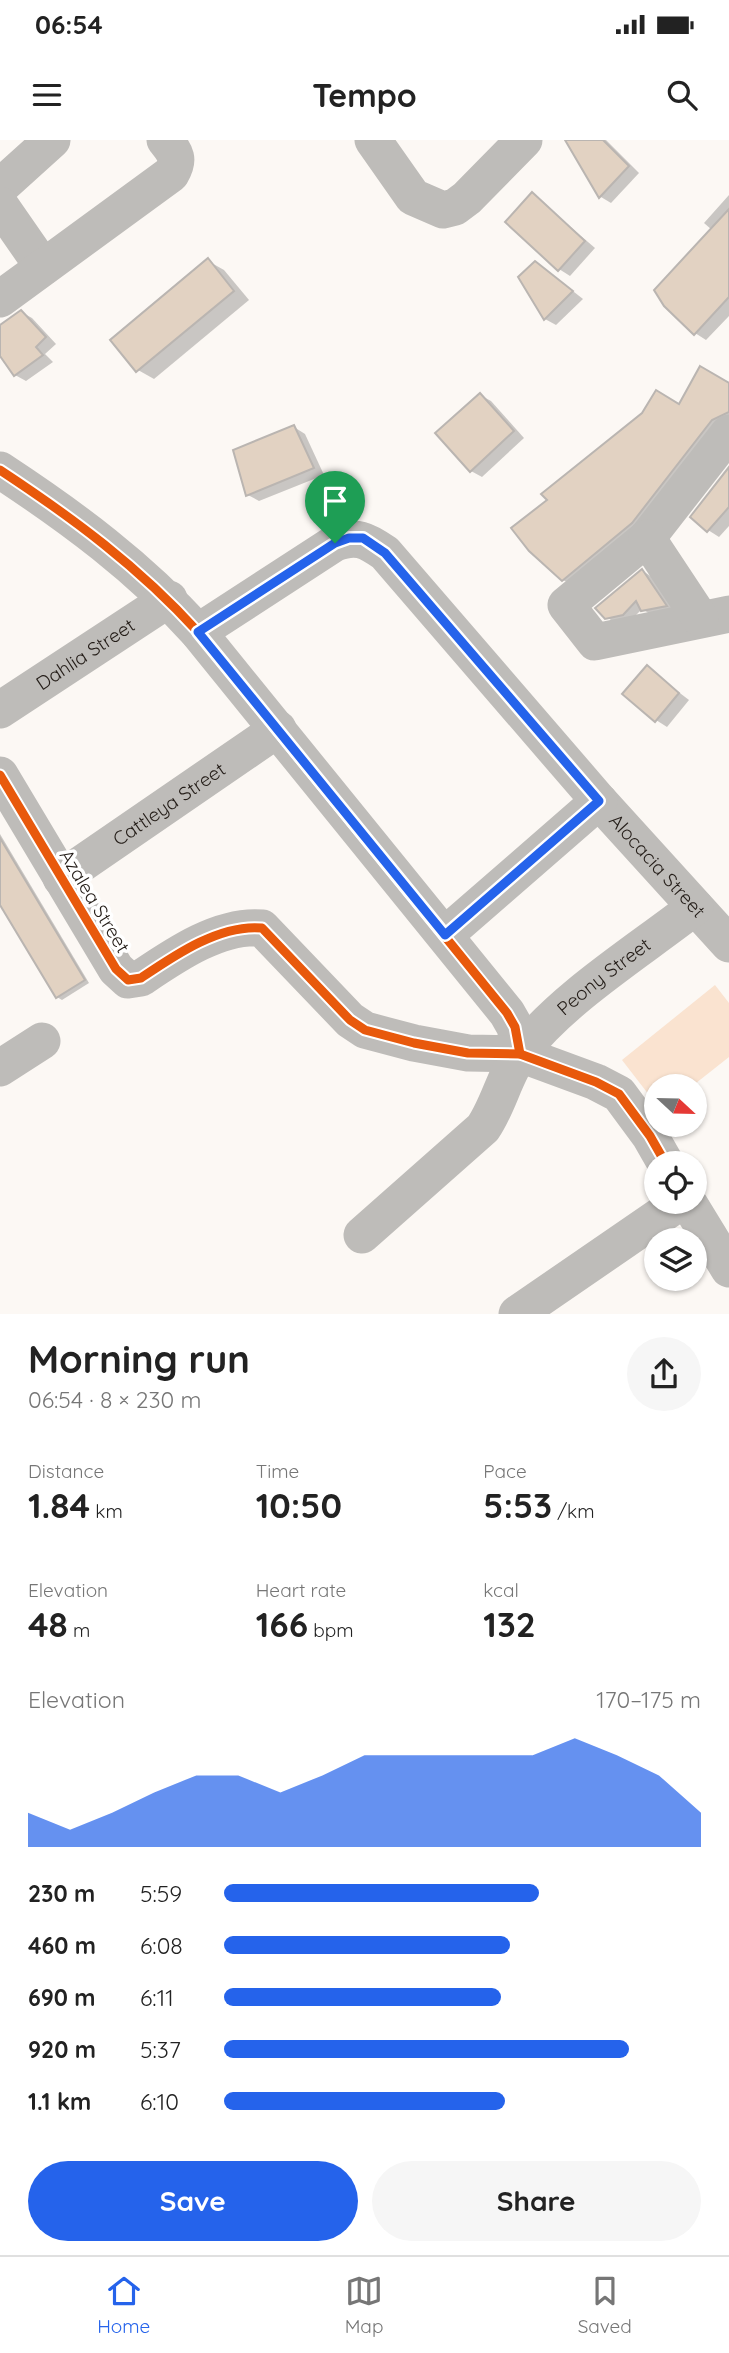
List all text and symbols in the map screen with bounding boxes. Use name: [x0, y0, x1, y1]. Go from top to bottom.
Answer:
text: 06:54: [35, 8, 103, 41]
text: Tempo: [312, 75, 417, 115]
icon: menu: [28, 76, 66, 114]
icon: search: [663, 76, 701, 114]
pin: [305, 471, 365, 543]
icon: arrive: [316, 482, 354, 520]
street label: Dahlia Street: [31, 613, 139, 695]
street label: Cattleya Street: [108, 757, 230, 851]
street label: Alocacia Street: [604, 809, 711, 922]
street label: Azalea Street: [55, 845, 135, 957]
street label: Peony Street: [552, 932, 655, 1020]
north arrow: [644, 1074, 707, 1138]
map controls: [644, 1074, 707, 1291]
button: locate: [644, 1151, 707, 1214]
button: layers: [644, 1228, 707, 1291]
text: Morning run: [28, 1335, 250, 1383]
button: share: [627, 1337, 701, 1411]
text: 06:54 · 8 × 230 m: [28, 1385, 201, 1414]
text: Distance: [28, 1459, 104, 1483]
text: Time: [256, 1459, 299, 1483]
text: Pace: [483, 1459, 527, 1483]
text: 1.84: [28, 1483, 90, 1527]
text: 10:50: [256, 1483, 342, 1527]
text: 5:53: [483, 1483, 552, 1527]
text: km: [90, 1499, 123, 1523]
text: /km: [552, 1499, 595, 1523]
text: Elevation: [28, 1578, 108, 1602]
text: Heart rate: [256, 1578, 346, 1602]
text: kcal: [483, 1578, 519, 1602]
text: 48: [28, 1602, 68, 1646]
text: 166: [256, 1602, 308, 1646]
text: 132: [483, 1602, 536, 1646]
text: m: [68, 1618, 90, 1642]
text: bpm: [308, 1618, 354, 1642]
text: Elevation: [28, 1685, 125, 1714]
text: 170–175 m: [596, 1685, 701, 1714]
text: 230 m: [28, 1879, 95, 1908]
text: 5:59: [140, 1879, 182, 1908]
text: 460 m: [28, 1931, 96, 1960]
text: 6:08: [140, 1931, 183, 1960]
text: 690 m: [28, 1983, 96, 2012]
text: 6:11: [140, 1983, 174, 2012]
text: 920 m: [28, 2035, 96, 2064]
text: 5:37: [140, 2035, 181, 2064]
text: 1.1 km: [28, 2087, 91, 2116]
text: 6:10: [140, 2087, 179, 2116]
button: Save: [28, 2161, 358, 2241]
button: Share: [372, 2161, 701, 2241]
tab: Home: [97, 2272, 150, 2338]
tab: Map: [345, 2272, 383, 2338]
tab: Saved: [578, 2272, 632, 2338]

